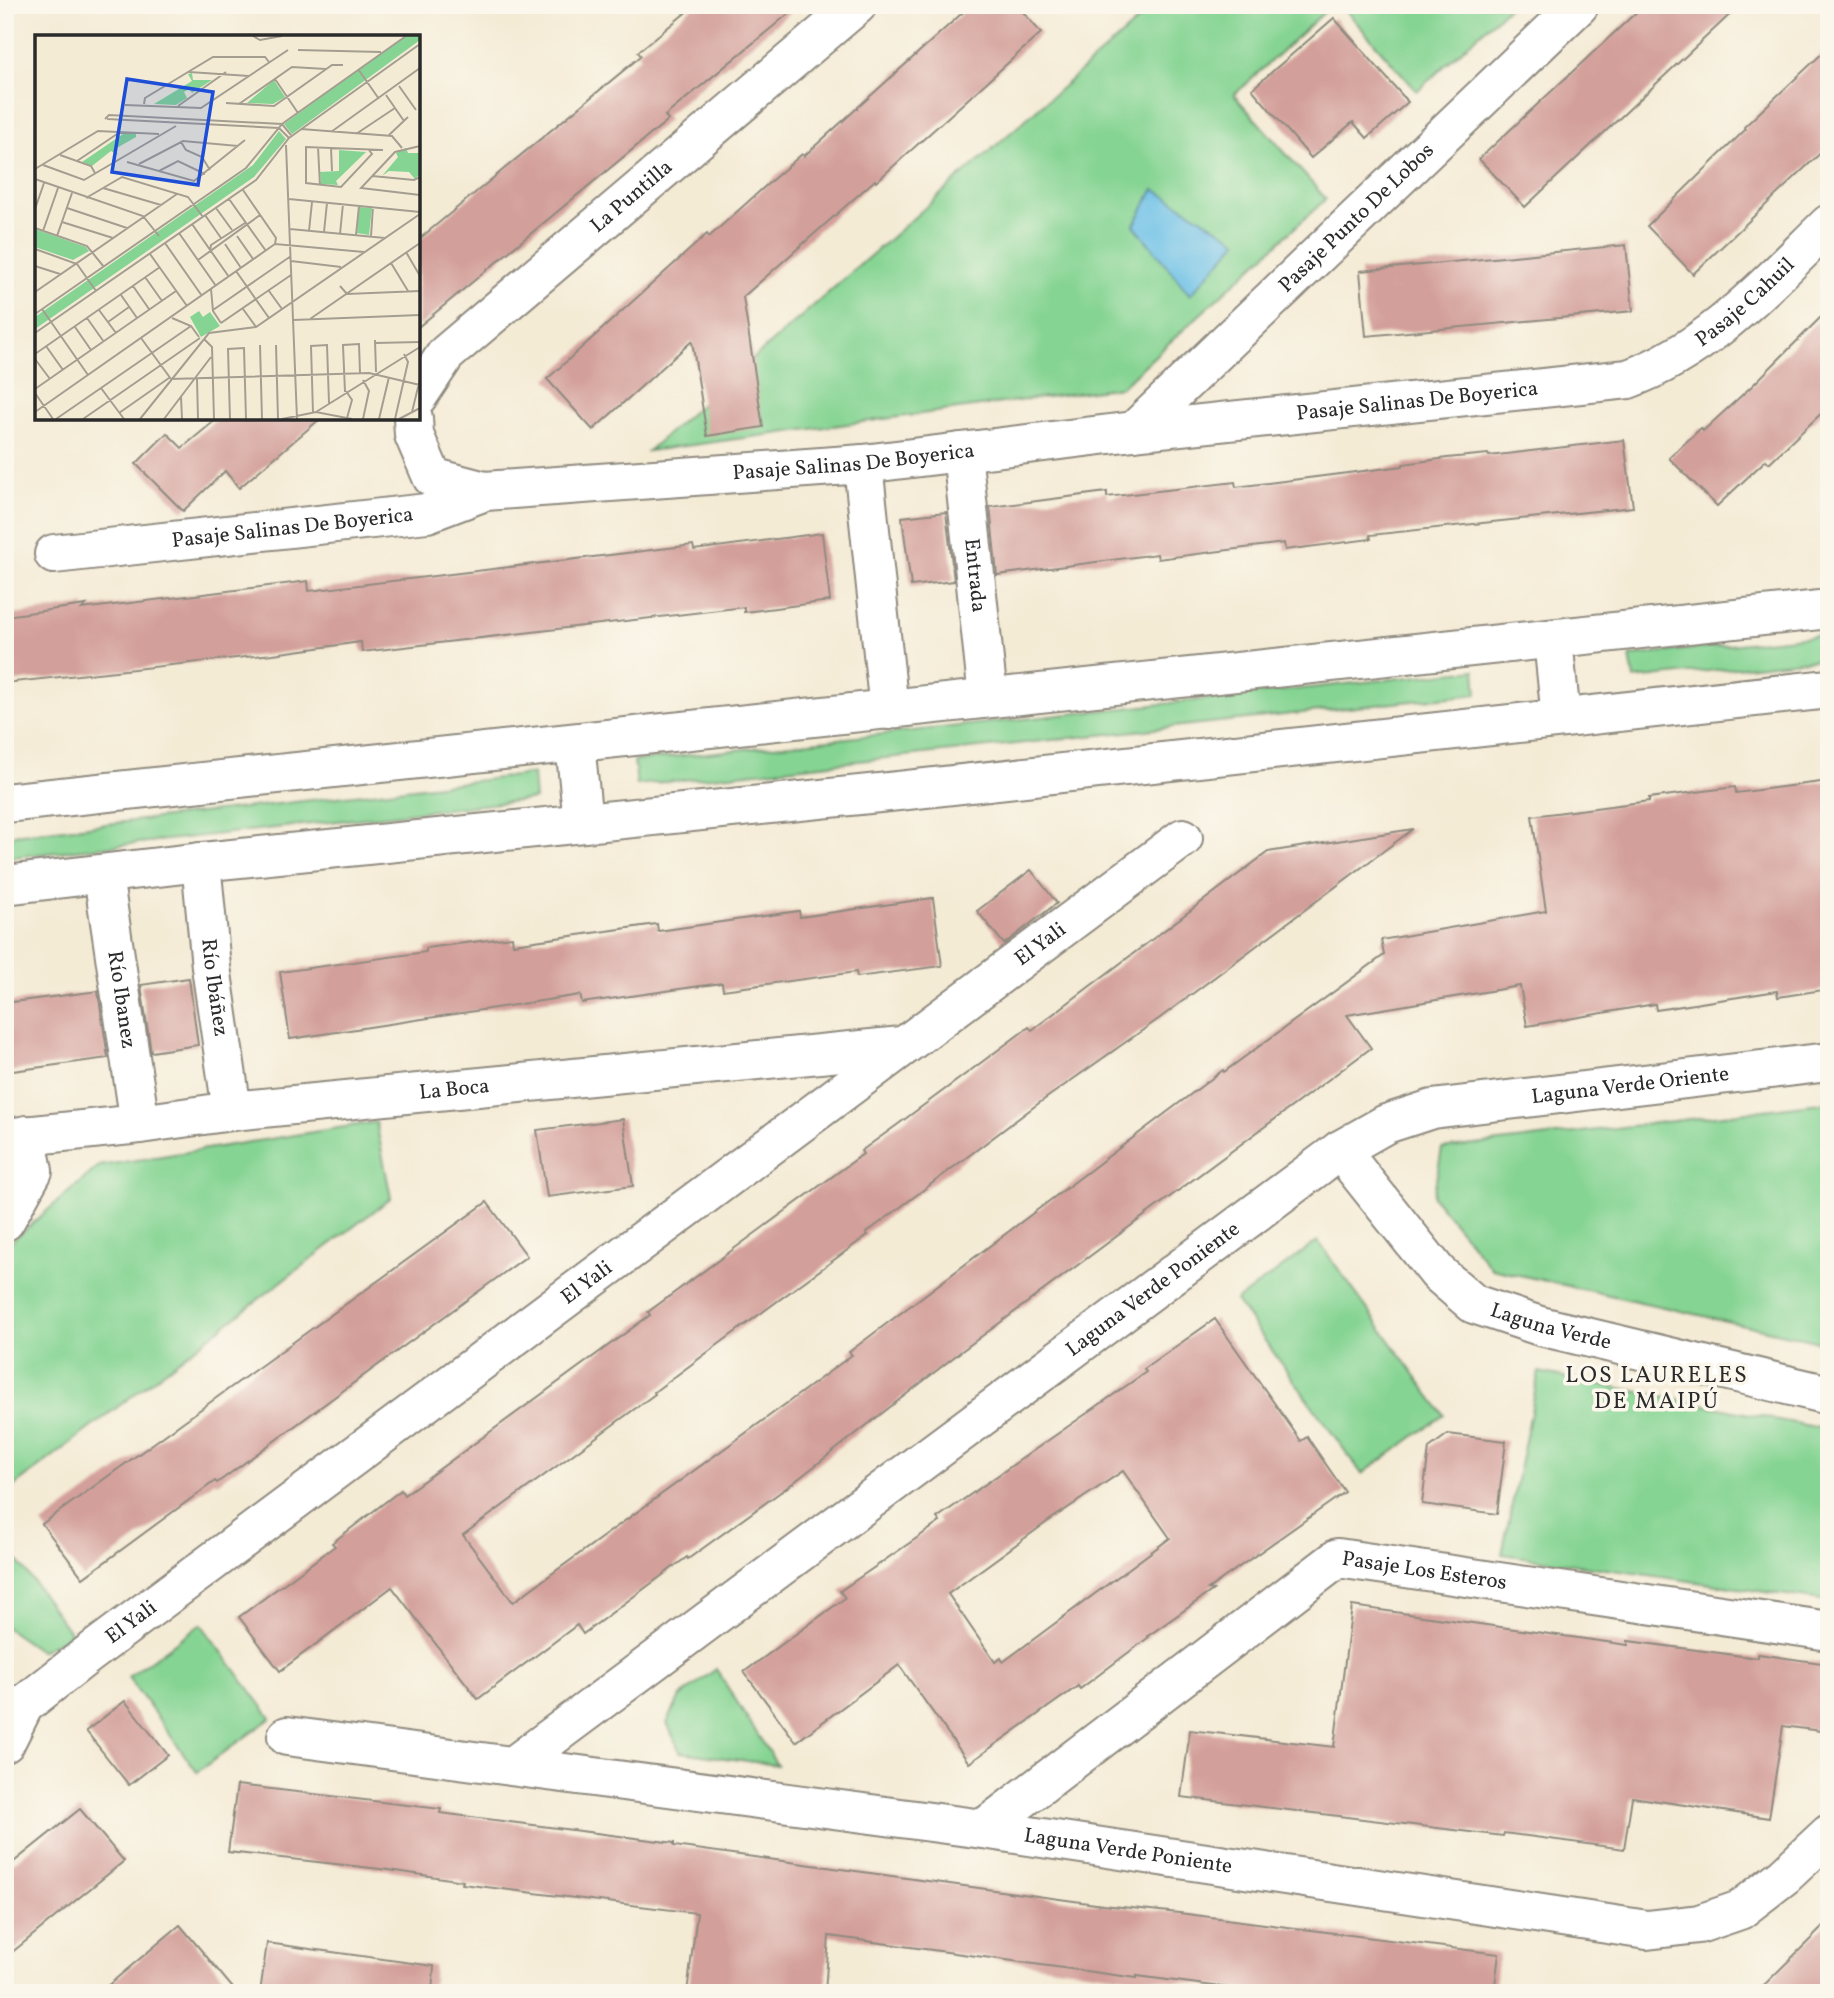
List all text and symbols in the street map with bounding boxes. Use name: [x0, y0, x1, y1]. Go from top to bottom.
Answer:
inset map: [35, 35, 420, 420]
street label: Pasaje Punto De Lobos: [1272, 137, 1441, 299]
street label: La Puntilla: [584, 153, 679, 240]
street label: Pasaje Cahuil: [1690, 251, 1801, 354]
street label: Pasaje Salinas De Boyerica: [1295, 374, 1539, 428]
street label: Pasaje Salinas De Boyerica: [732, 436, 976, 488]
street label: Pasaje Salinas De Boyerica: [170, 500, 415, 555]
street label: Entrada: [957, 537, 993, 614]
street label: El Yali: [1009, 916, 1072, 973]
street label: Río Ibáñez: [194, 937, 235, 1038]
street label: Río Ibanez: [100, 949, 143, 1051]
street label: Laguna Verde Oriente: [1530, 1059, 1731, 1112]
street label: La Boca: [418, 1072, 491, 1107]
street label: Laguna Verde Poniente: [1060, 1215, 1246, 1364]
street label: El Yali: [555, 1254, 618, 1311]
street label: Laguna Verde: [1486, 1296, 1614, 1357]
district label: LOS LAURELES DE MAIPÚ: [1565, 1360, 1749, 1418]
street label: Pasaje Los Esteros: [1340, 1544, 1509, 1597]
street label: El Yali: [100, 1593, 163, 1651]
street label: Laguna Verde Poniente: [1022, 1821, 1234, 1881]

